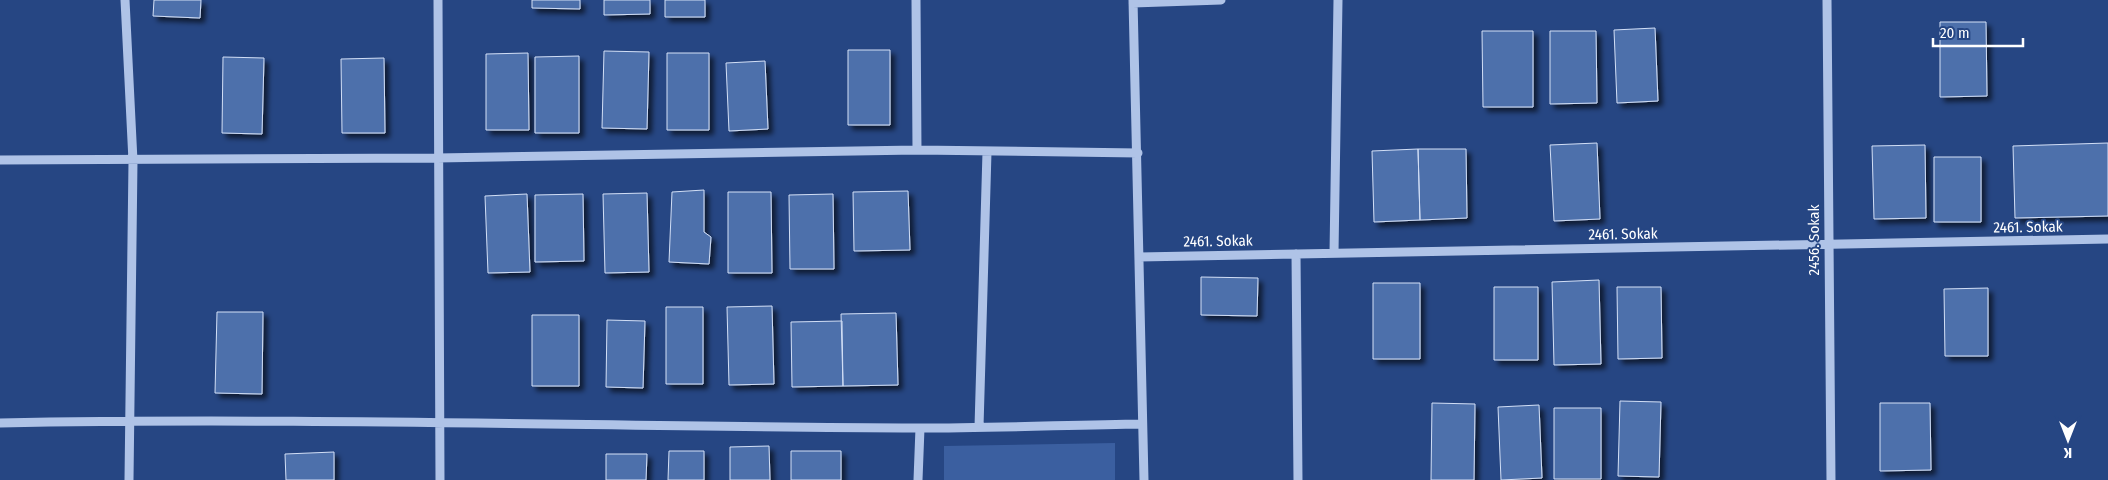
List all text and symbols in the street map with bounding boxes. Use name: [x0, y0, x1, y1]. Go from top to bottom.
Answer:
scale bar: [1933, 15, 2023, 47]
text: 20 m: [1940, 24, 1970, 42]
street label: 2456. Sokak: [1805, 205, 1823, 275]
street label: 2461. Sokak: [1993, 217, 2063, 237]
street label: 2461. Sokak: [1588, 224, 1658, 244]
street label: 2461. Sokak: [1183, 231, 1253, 251]
north arrow: [2043, 415, 2093, 465]
text: K: [2063, 444, 2072, 461]

